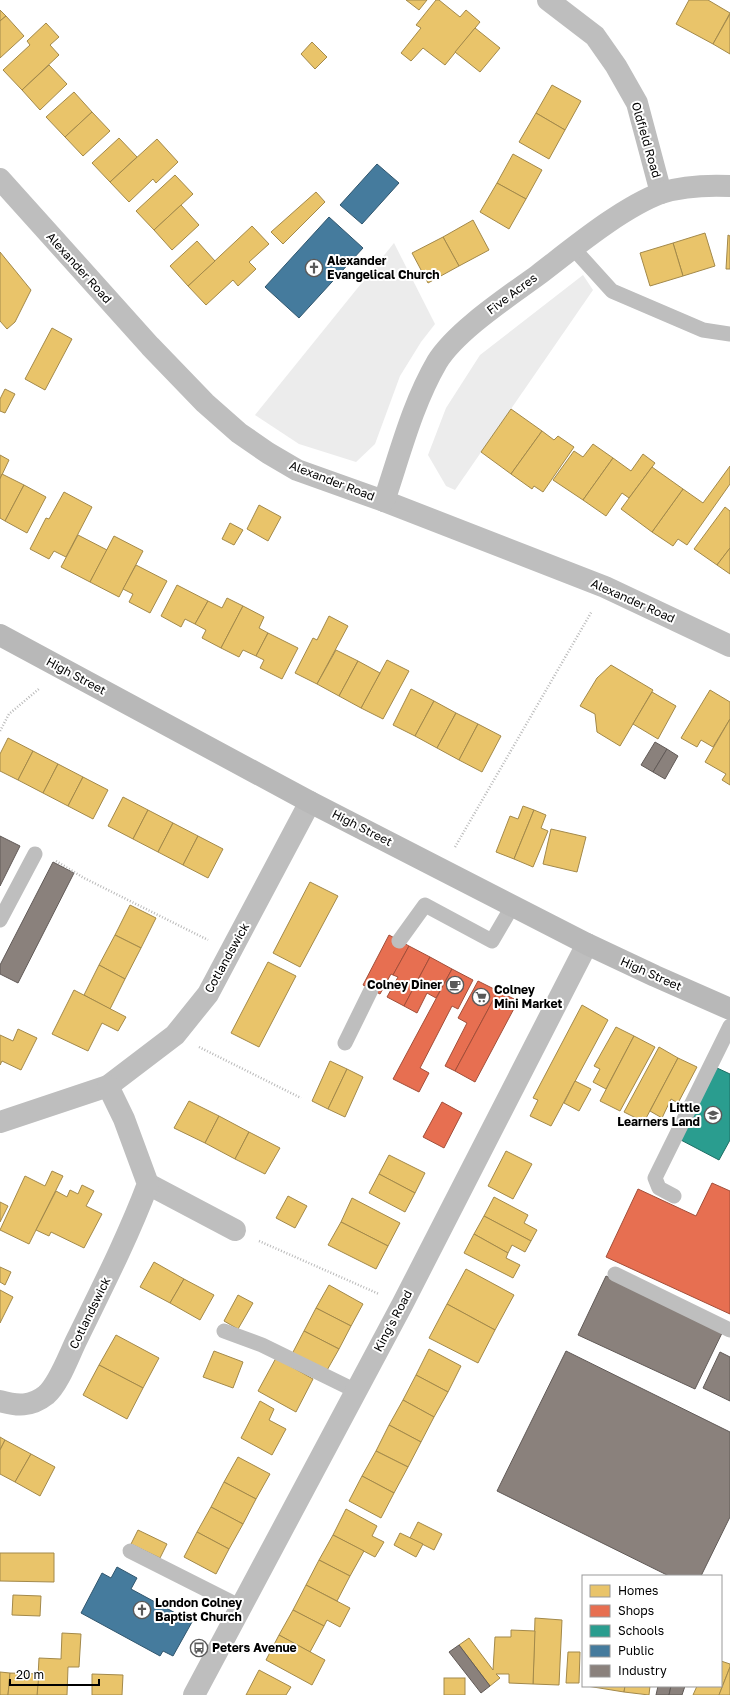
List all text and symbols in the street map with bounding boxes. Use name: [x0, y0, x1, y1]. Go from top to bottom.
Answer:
street label: Oldfield Road: [629, 100, 664, 179]
street label: Alexander Road: [44, 229, 115, 306]
place label: Alexander Evangelical Church: [327, 253, 440, 282]
church icon: Alexander Evangelical Church: [304, 258, 324, 278]
street label: Five Acres: [484, 270, 540, 317]
street label: Alexander Road: [287, 457, 377, 504]
street label: Alexander Road: [589, 575, 678, 626]
street label: High Street: [44, 654, 109, 698]
street label: High Street: [330, 806, 395, 849]
street label: Cotlandswick: [201, 920, 252, 996]
street label: High Street: [618, 953, 684, 994]
cafe icon: Colney Diner: [445, 975, 465, 995]
place label: Colney Diner: [367, 977, 442, 992]
place label: Colney Mini Market: [494, 982, 563, 1011]
supermarket icon: Colney Mini Market: [471, 987, 491, 1007]
place label: Little Learners Land: [617, 1100, 700, 1129]
school or university icon: Little Learners Land: [703, 1105, 723, 1125]
street label: Cotlandswick: [66, 1274, 114, 1351]
street label: King's Road: [370, 1287, 415, 1354]
legend: [582, 1575, 722, 1687]
text: Homes: [618, 1583, 658, 1598]
place label: London Colney Baptist Church: [155, 1595, 243, 1624]
church icon: London Colney Baptist Church: [132, 1600, 152, 1620]
text: Shops: [618, 1603, 654, 1618]
text: Schools: [618, 1623, 664, 1638]
bus stop icon: Peters Avenue: [189, 1638, 209, 1658]
place label: Peters Avenue: [212, 1640, 297, 1655]
text: Public: [618, 1643, 655, 1658]
scale bar: [10, 1661, 99, 1687]
text: Industry: [618, 1663, 667, 1678]
text: 20 m: [16, 1667, 44, 1682]

